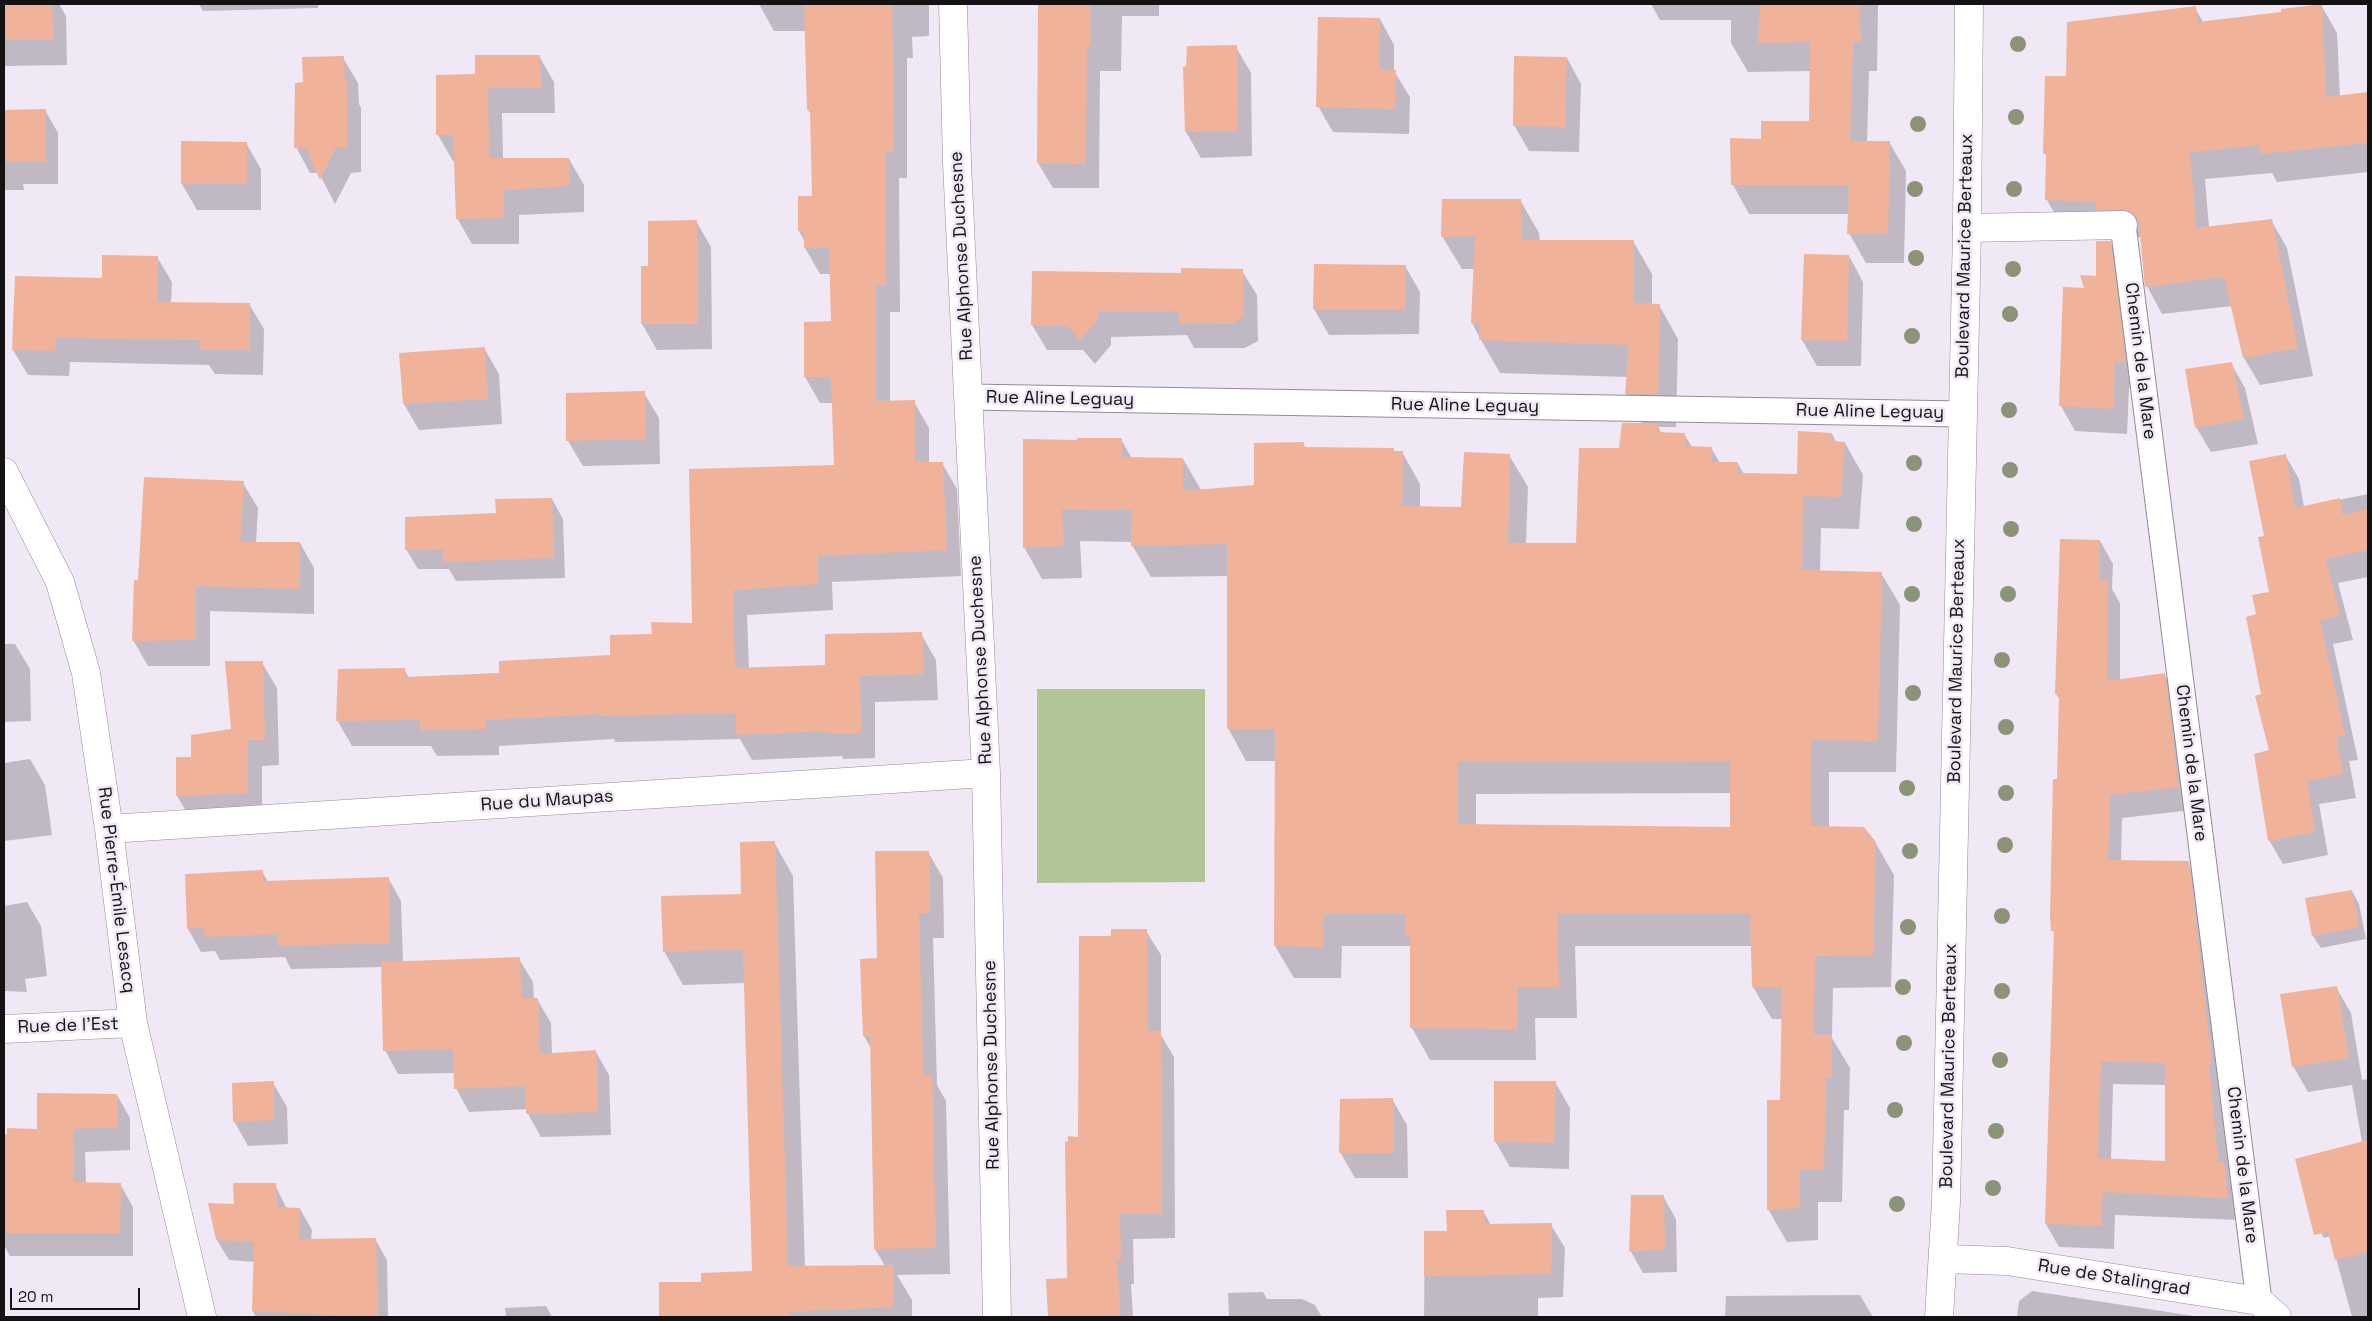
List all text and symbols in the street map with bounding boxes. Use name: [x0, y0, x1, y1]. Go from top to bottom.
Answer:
street label: Boulevard Maurice Berteaux: [1952, 133, 1978, 379]
street label: Rue Alphonse Duchesne: [946, 151, 978, 361]
street label: Chemin de la Mare: [2120, 281, 2160, 441]
street label: Rue Aline Leguay: [986, 387, 1134, 411]
street label: Rue Aline Leguay: [1391, 394, 1539, 418]
street label: Rue Aline Leguay: [1796, 400, 1944, 424]
street label: Boulevard Maurice Berteaux: [1944, 538, 1970, 784]
street label: Rue Alphonse Duchesne: [965, 555, 997, 765]
street label: Chemin de la Mare: [2171, 683, 2211, 843]
street label: Rue Pierre-Émile Lesacq: [93, 786, 139, 994]
street label: Rue du Maupas: [480, 786, 614, 816]
street label: Boulevard Maurice Berteaux: [1936, 943, 1962, 1189]
street label: Rue Alphonse Duchesne: [979, 960, 1005, 1170]
street label: Rue de l'Est: [17, 1013, 119, 1039]
street label: Chemin de la Mare: [2222, 1085, 2262, 1245]
street label: Rue de Stalingrad: [2036, 1255, 2192, 1301]
scale bar: [12, 1278, 142, 1310]
text: 20 m: [18, 1287, 53, 1306]

